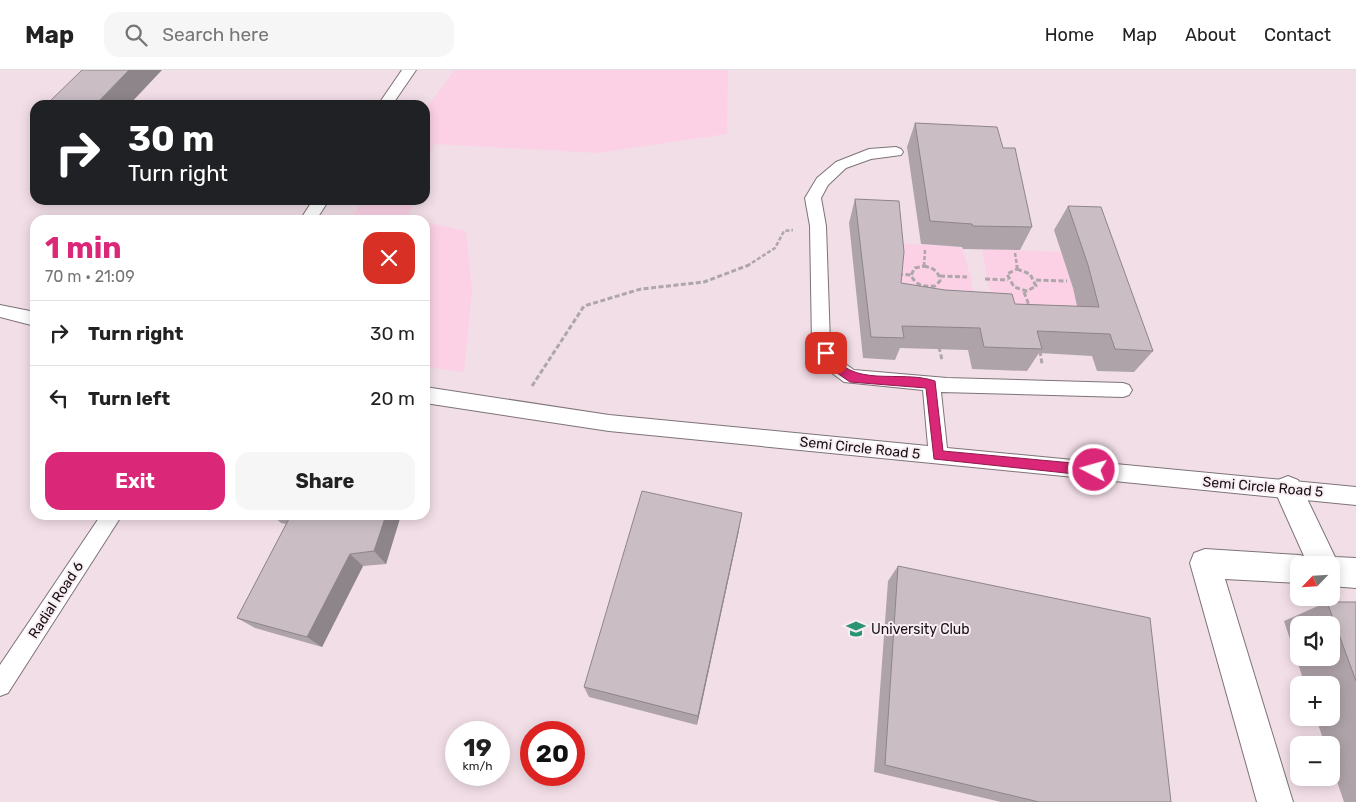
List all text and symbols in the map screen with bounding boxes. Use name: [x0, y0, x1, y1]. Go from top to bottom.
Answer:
search box: [104, 12, 454, 57]
text: Map: [25, 21, 74, 49]
icon: search: [122, 21, 150, 49]
text: Search here: [162, 23, 269, 46]
text: Home: [1045, 24, 1094, 46]
text: Map: [1122, 24, 1157, 46]
text: About: [1185, 24, 1236, 46]
text: Contact: [1264, 24, 1331, 46]
text: 30 m: [128, 118, 214, 160]
icon: right: [45, 120, 110, 185]
text: Turn right: [128, 160, 228, 187]
text: 1 min: [45, 230, 122, 266]
button: close: [363, 232, 415, 284]
text: 70 m · 21:09: [45, 267, 135, 286]
icon: right: [45, 319, 73, 347]
text: Turn right: [88, 322, 183, 345]
text: 30 m: [370, 322, 415, 345]
pin: [805, 332, 847, 374]
icon: arrive: [812, 339, 840, 367]
icon: left: [45, 384, 73, 412]
text: Turn left: [88, 387, 170, 410]
text: 20 m: [370, 387, 415, 410]
street label: Semi Circle Road 5: [799, 433, 921, 463]
position arrow: [1067, 443, 1119, 495]
button: Exit: [45, 452, 225, 510]
button: Share: [235, 452, 415, 510]
street label: Semi Circle Road 5: [1202, 473, 1324, 501]
north arrow: [1290, 556, 1340, 606]
map controls: [1290, 556, 1340, 786]
street label: Radial Road 6: [25, 558, 87, 642]
button: sound: [1290, 616, 1340, 666]
school or university icon: University Club: [845, 618, 867, 640]
place label: University Club: [871, 621, 970, 638]
button: +: [1290, 676, 1340, 726]
speed limit sign: 20: [520, 721, 585, 786]
text: 19: [463, 733, 492, 762]
button: −: [1290, 736, 1340, 786]
text: km/h: [463, 759, 492, 773]

